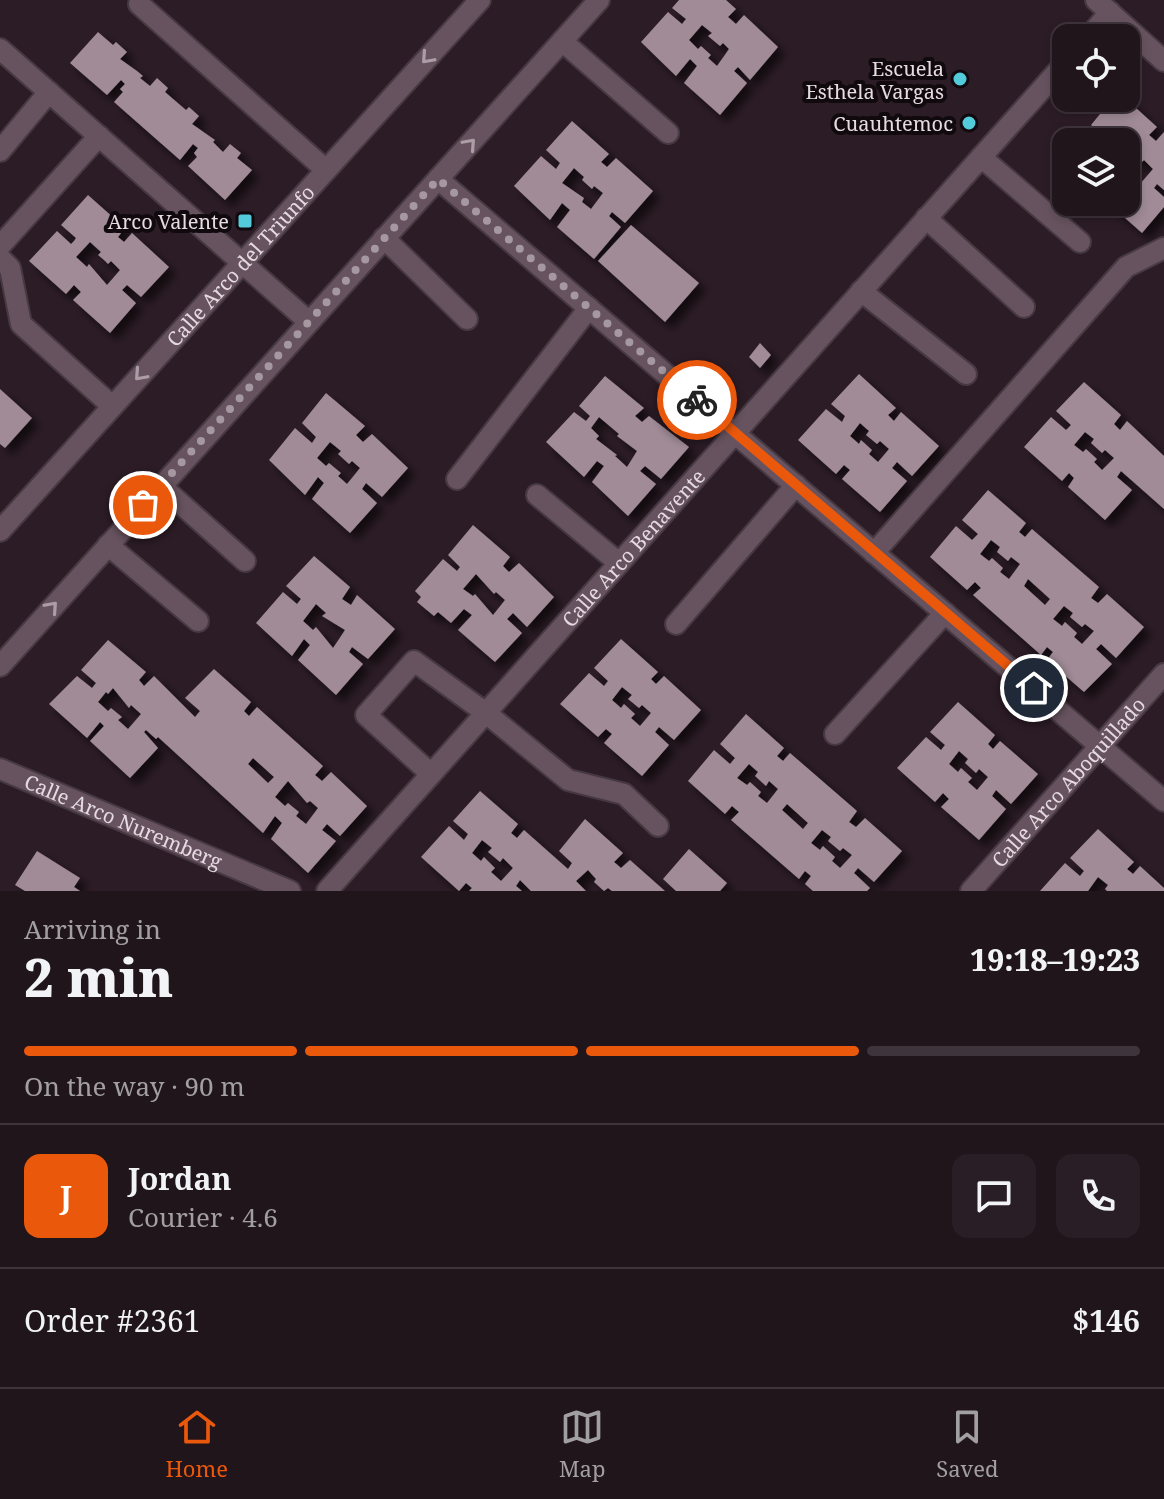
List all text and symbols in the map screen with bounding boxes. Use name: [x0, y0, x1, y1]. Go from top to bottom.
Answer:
map controls: [1052, 24, 1140, 216]
button: locate: [1052, 24, 1140, 112]
one-way arrow: [423, 48, 437, 63]
place label: Escuela Esthela Vargas: [805, 55, 944, 105]
marker: Escuela Esthela Vargas: [951, 70, 969, 88]
place label: Cuauhtemoc: [833, 110, 953, 137]
marker: Cuauhtemoc: [960, 114, 978, 132]
button: layers: [1052, 128, 1140, 216]
one-way arrow: [460, 138, 474, 153]
street label: Calle Arco del Triunfo: [160, 179, 320, 352]
place label: Arco Valente: [108, 208, 229, 235]
marker: Arco Valente: [236, 212, 254, 230]
courier: [657, 360, 737, 440]
one-way arrow: [136, 366, 150, 381]
icon: bike: [675, 378, 719, 422]
street label: Calle Arco Benavente: [556, 463, 711, 632]
pin: [109, 471, 177, 539]
icon: bag: [121, 483, 165, 527]
one-way arrow: [42, 602, 57, 617]
pin: [1000, 654, 1068, 722]
icon: home: [1012, 666, 1056, 710]
street label: Calle Arco Aboquillado: [985, 691, 1151, 873]
street label: Calle Arco Nuremberg: [21, 767, 227, 875]
text: Arriving in: [24, 911, 161, 947]
text: 19:18–19:23: [970, 939, 1140, 980]
text: 2 min: [24, 941, 173, 1012]
text: On the way · 90 m: [24, 1068, 245, 1104]
button: chat: [952, 1154, 1036, 1238]
button: phone: [1056, 1154, 1140, 1238]
text: Jordan: [128, 1158, 231, 1199]
text: J: [60, 1176, 72, 1217]
text: Courier · 4.6: [128, 1199, 278, 1235]
text: Order #2361: [24, 1300, 201, 1341]
text: $146: [1072, 1300, 1140, 1341]
tab: Home: [165, 1405, 228, 1483]
tab: Map: [559, 1405, 605, 1483]
tab: Saved: [936, 1405, 999, 1483]

